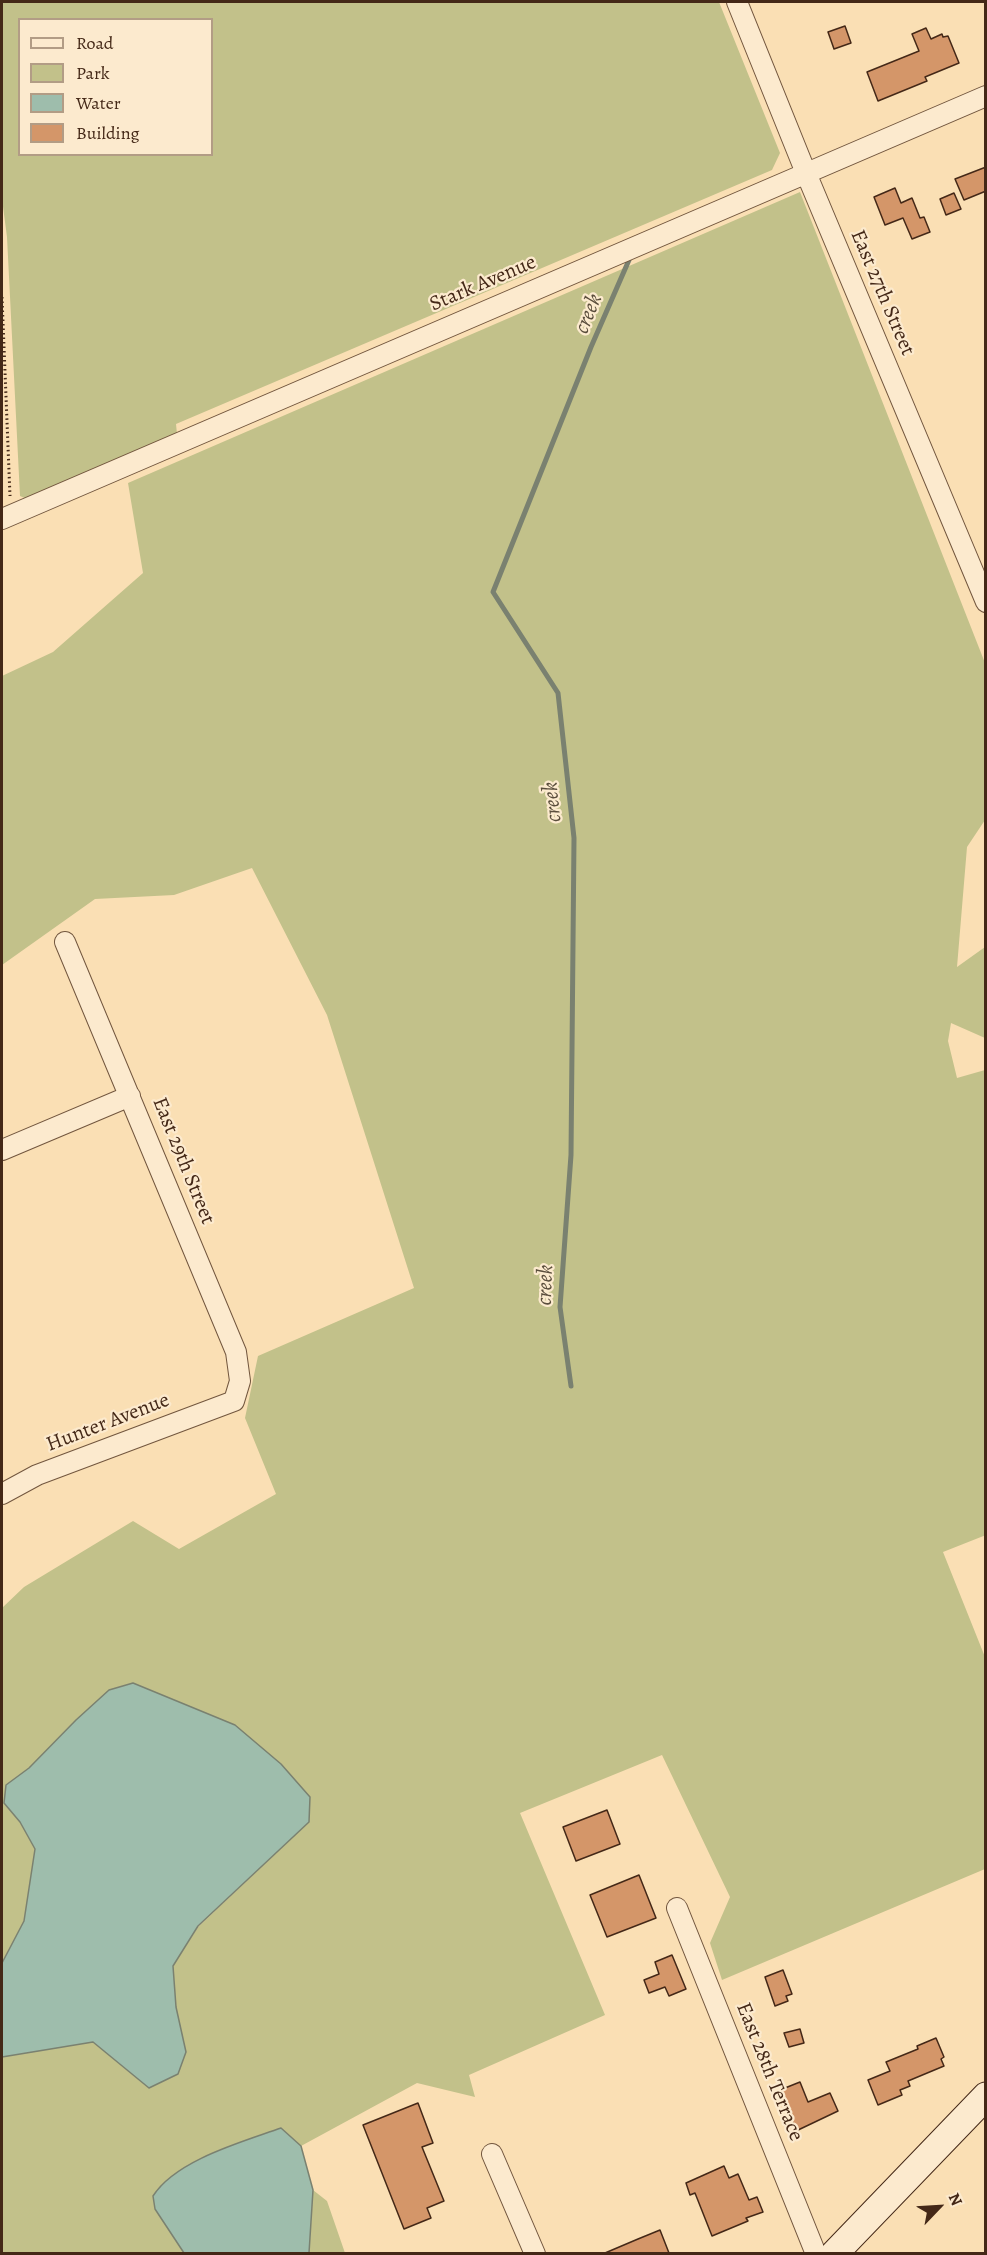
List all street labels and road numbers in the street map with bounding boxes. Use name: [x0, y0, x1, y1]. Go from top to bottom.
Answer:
street label: East 27th Street: [844, 226, 920, 360]
street label: Stark Avenue: [426, 250, 540, 318]
street label: East 29th Street: [146, 1094, 220, 1228]
street label: Hunter Avenue: [43, 1388, 173, 1458]
street label: East 28th Terrace: [730, 1999, 808, 2145]

